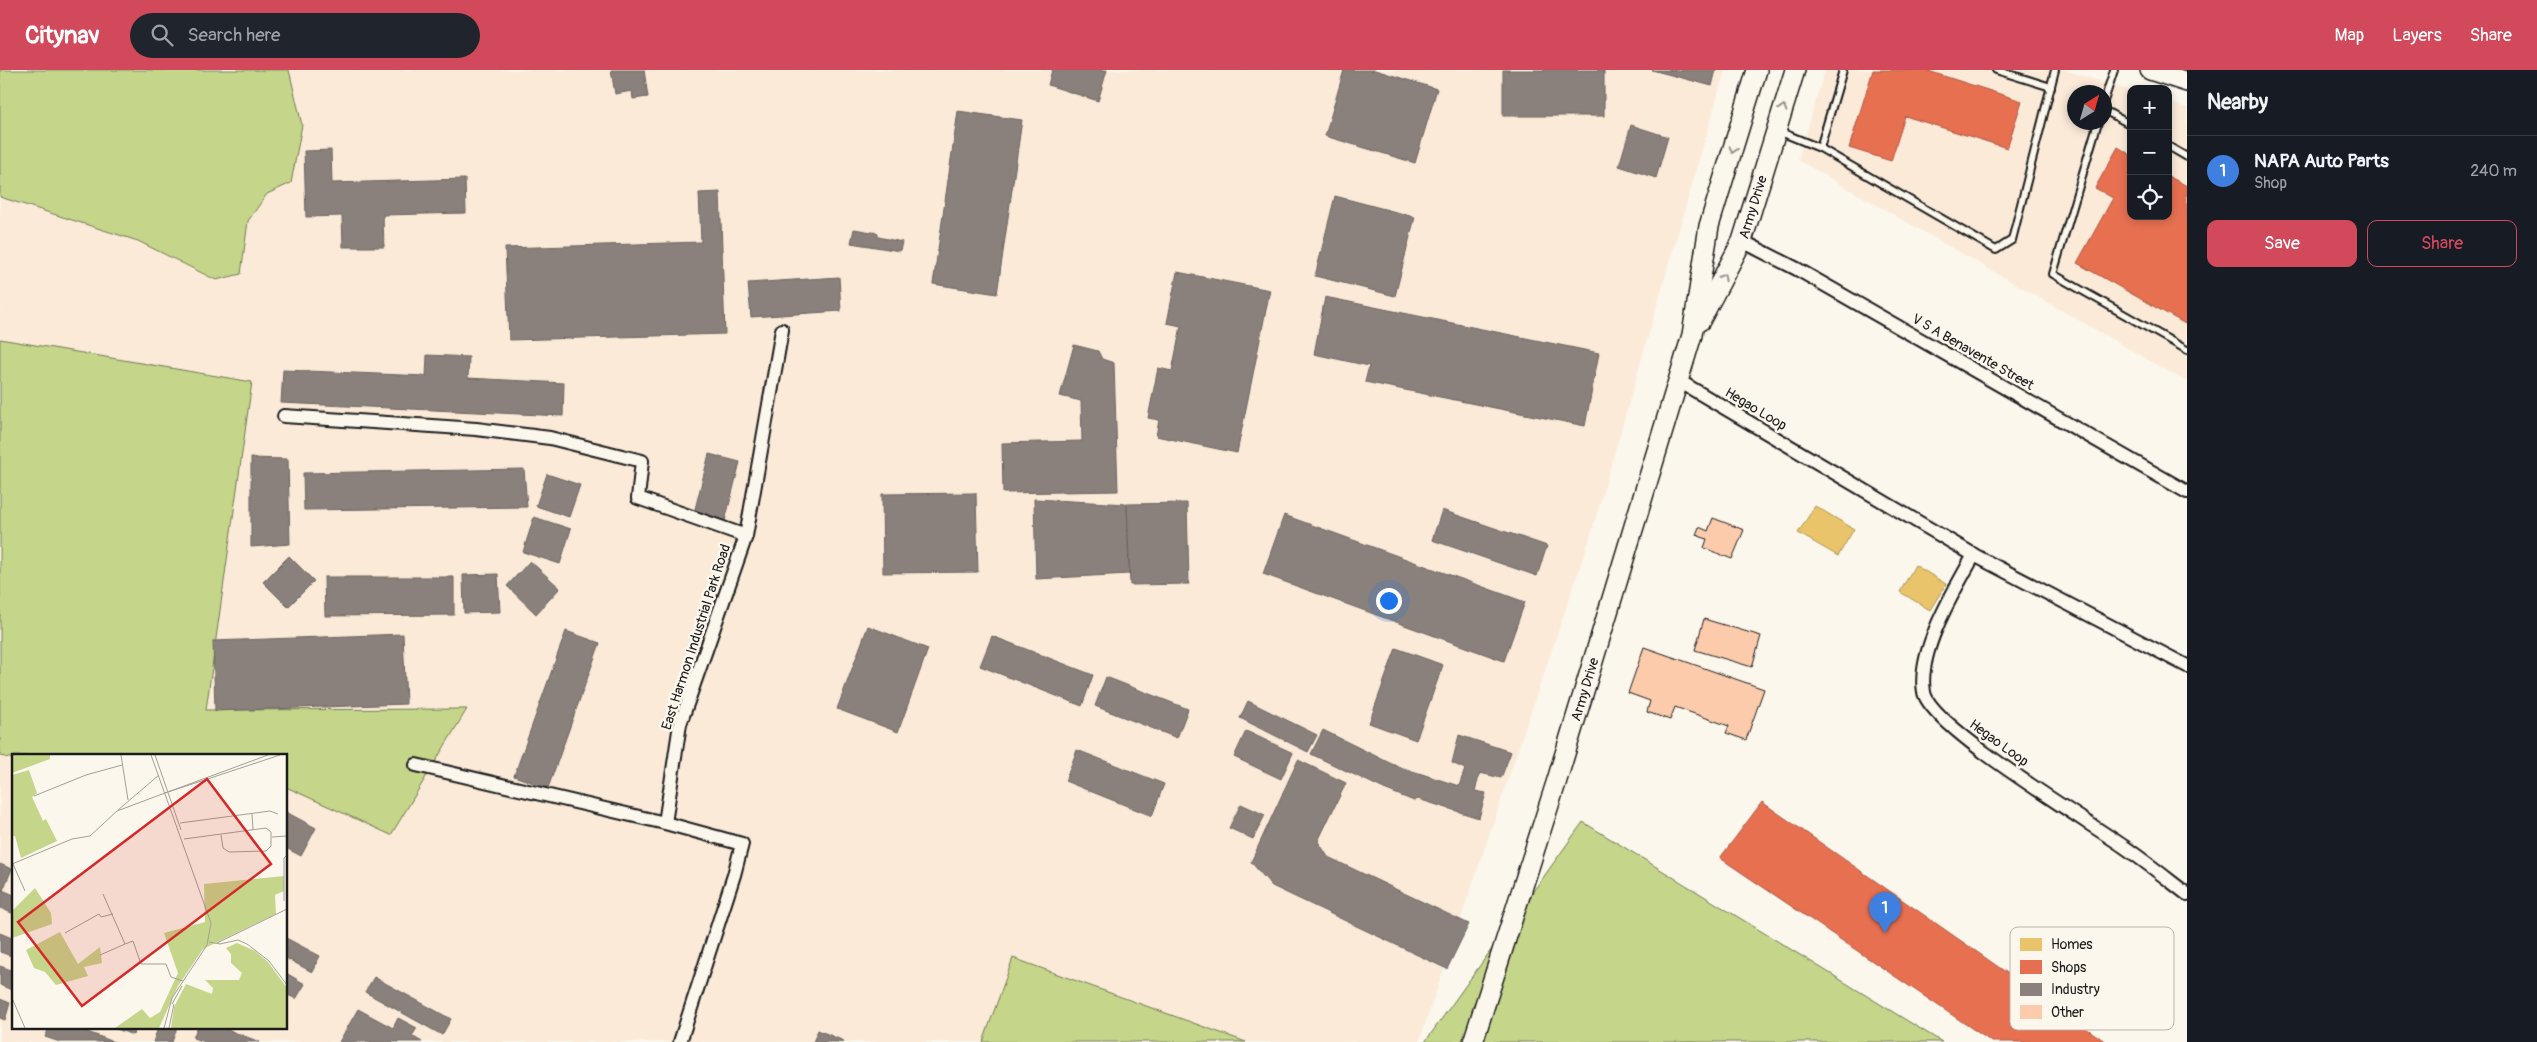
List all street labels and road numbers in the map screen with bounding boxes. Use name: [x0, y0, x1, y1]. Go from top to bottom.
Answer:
street label: Army Drive: [1735, 173, 1770, 241]
street label: V S A Benavente Street: [1909, 310, 2037, 394]
street label: Hegao Loop: [1722, 384, 1790, 434]
street label: East Harmon Industrial Park Road: [658, 542, 734, 732]
street label: Army Drive: [1567, 655, 1602, 723]
street label: Hegao Loop: [1966, 716, 2032, 770]

